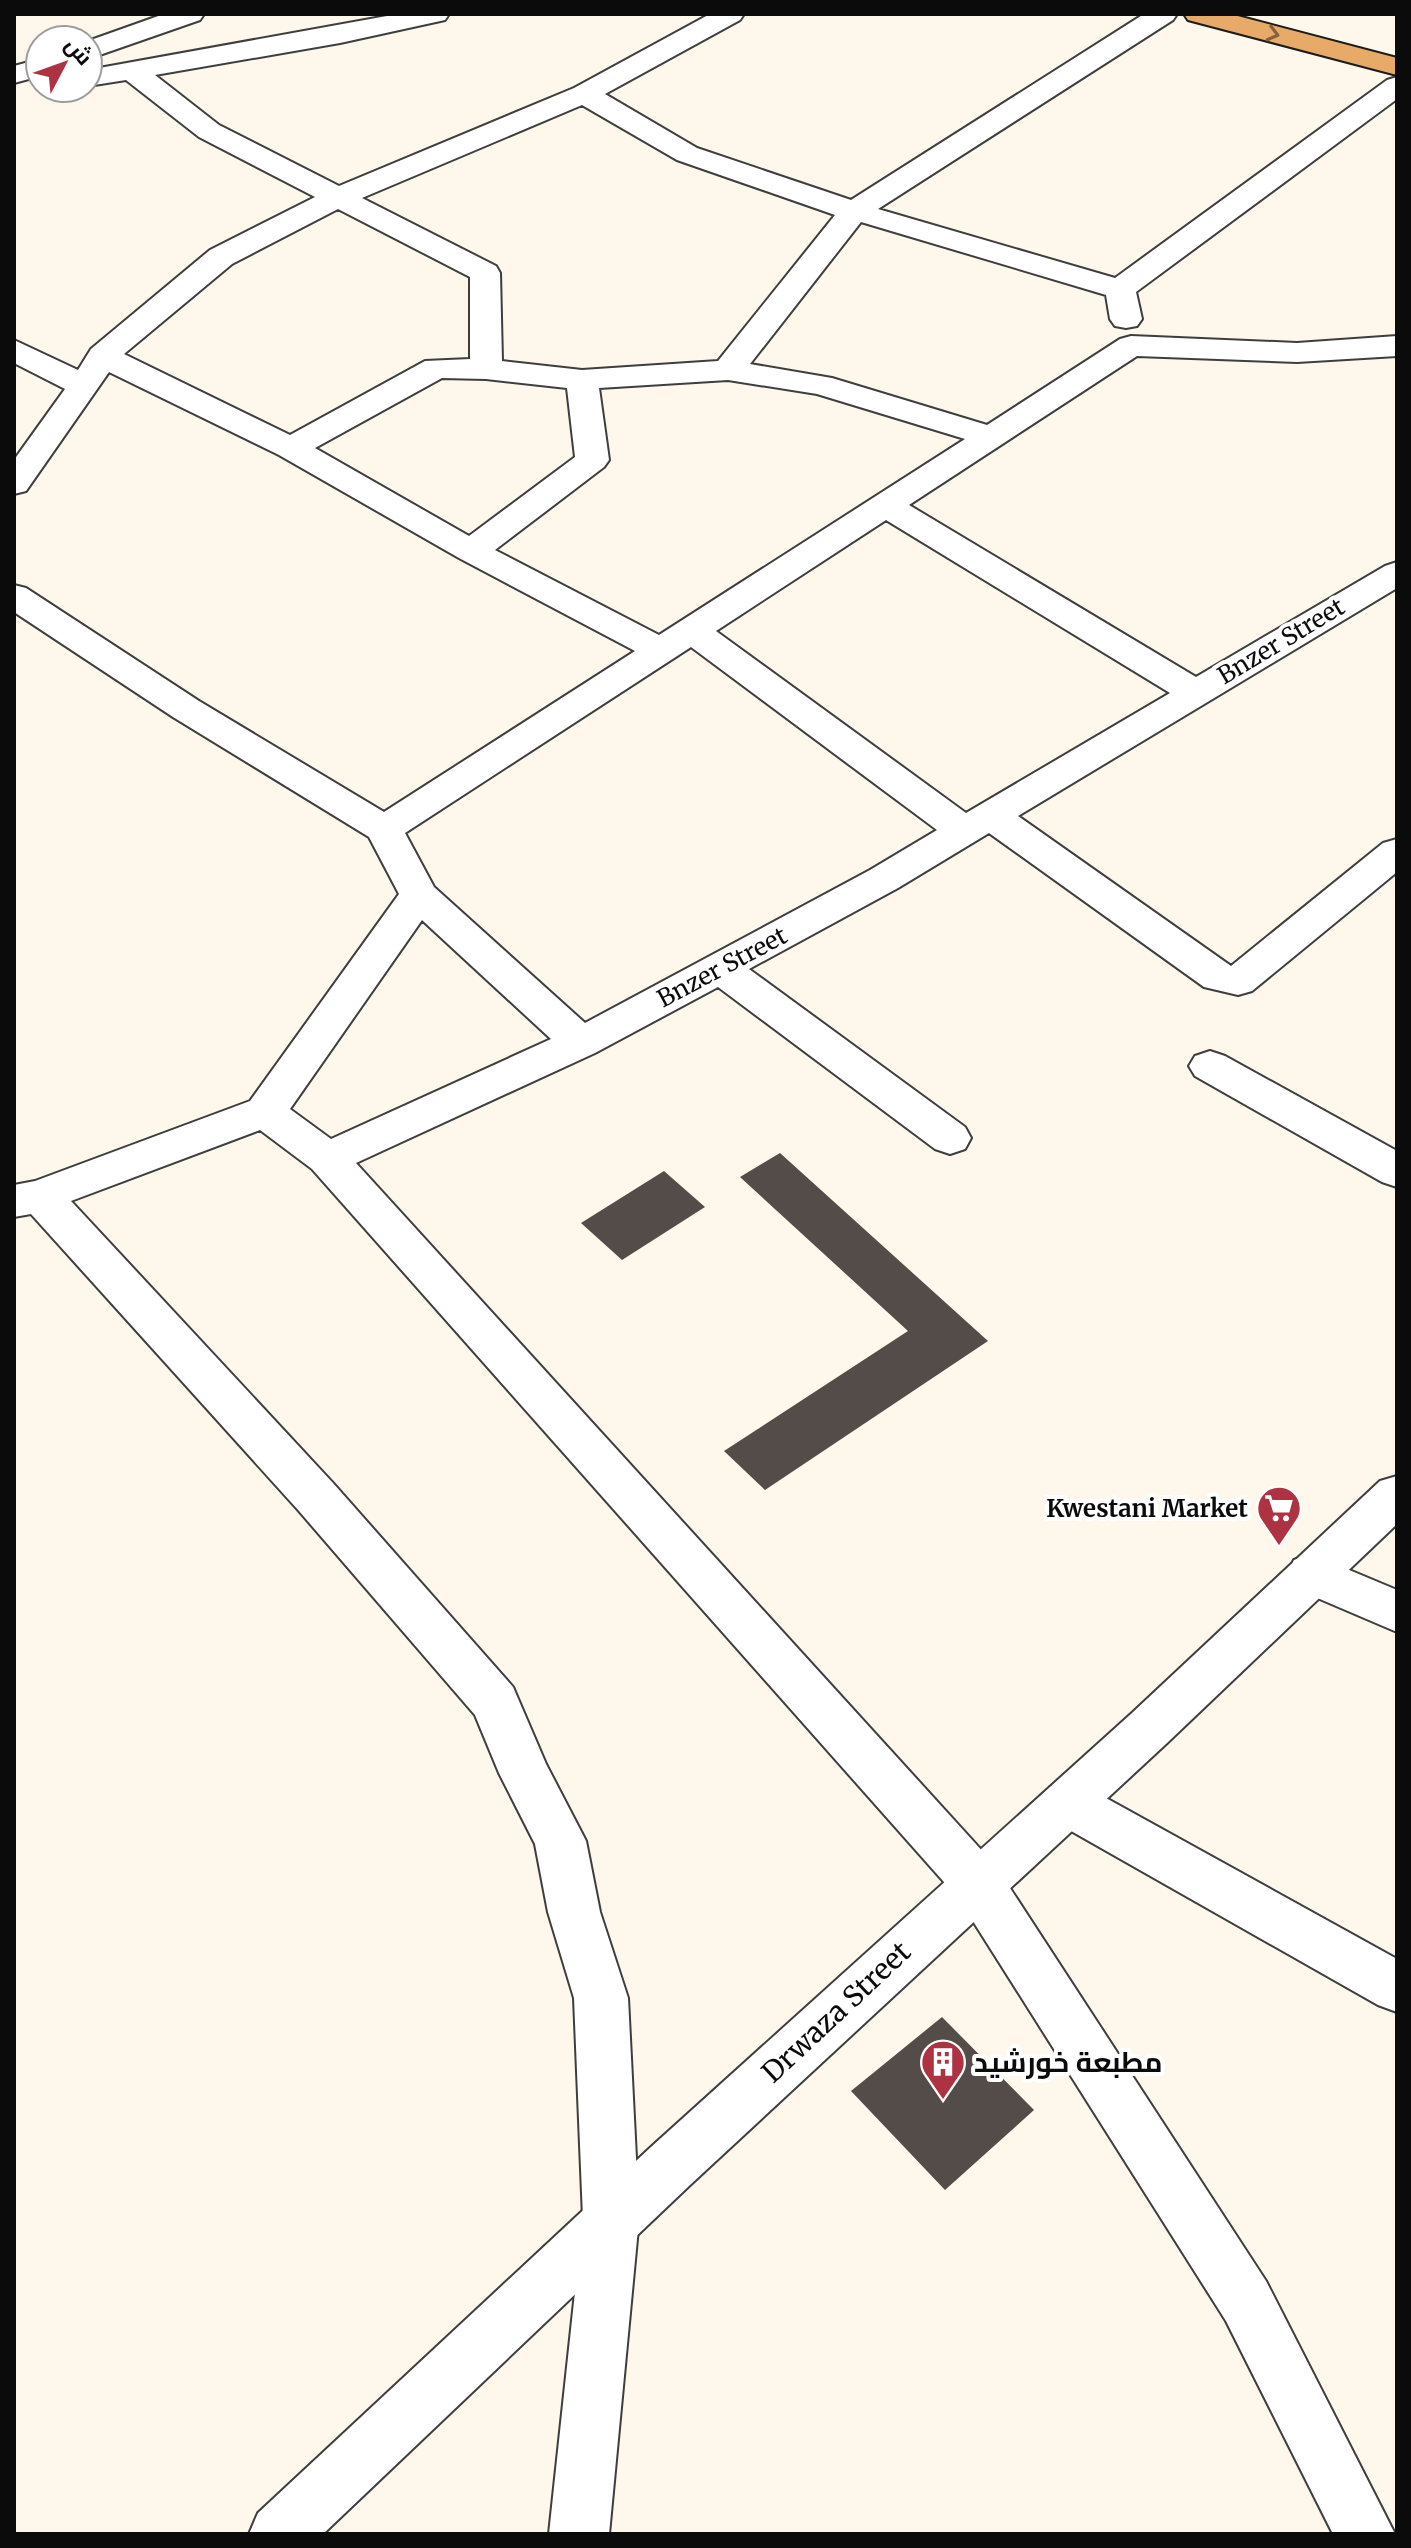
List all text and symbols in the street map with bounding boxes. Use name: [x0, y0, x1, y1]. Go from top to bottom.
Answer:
north arrow: [24, 24, 104, 104]
one-way arrow: [1266, 25, 1280, 42]
text: ش: [59, 31, 99, 71]
street label: Bnzer Street: [1212, 591, 1351, 691]
street label: Bnzer Street: [652, 920, 793, 1014]
supermarket icon: Kwestani Market: [1255, 1484, 1303, 1547]
place label: Kwestani Market: [1046, 1493, 1248, 1524]
street label: Drwaza Street: [754, 1934, 918, 2090]
building icon: مطبعة خورشيد: [919, 2038, 967, 2101]
place label: مطبعة خورشيد: [974, 2044, 1162, 2080]

